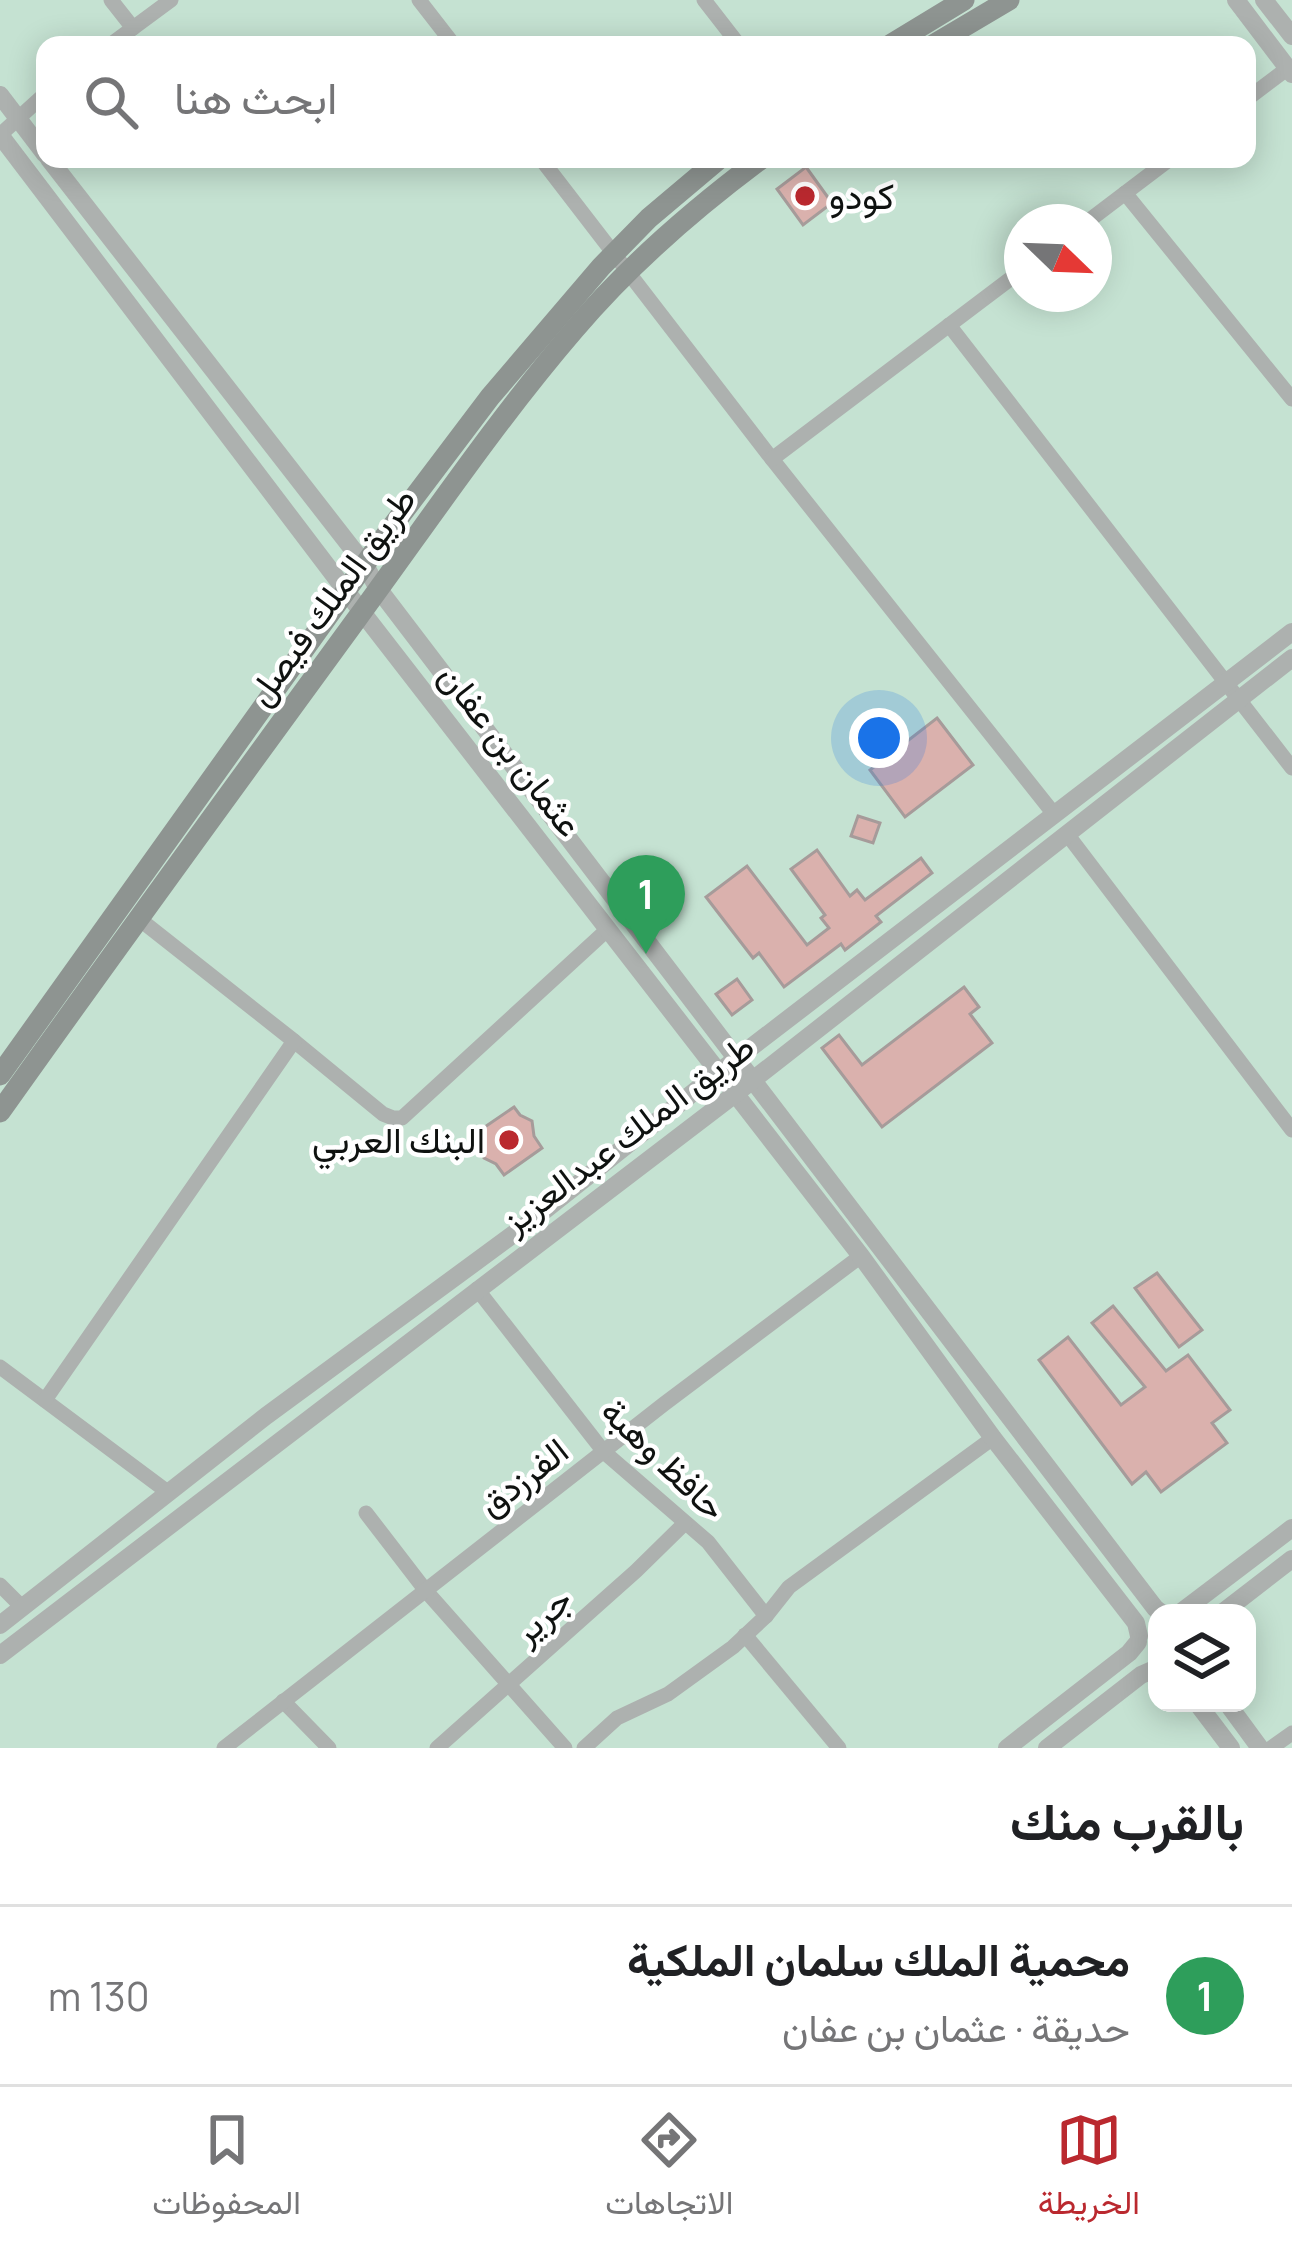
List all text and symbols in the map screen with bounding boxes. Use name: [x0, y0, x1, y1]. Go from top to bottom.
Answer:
search box: [36, 36, 1256, 168]
text: ابحث هنا: [174, 66, 337, 128]
icon: search: [78, 69, 144, 135]
place label: كودو: [829, 171, 894, 220]
marker: كودو: [792, 183, 818, 209]
north arrow: [1004, 204, 1112, 312]
street label: طريق الملك فيصل: [235, 477, 426, 715]
street label: عثمان بن عفان: [428, 653, 595, 847]
your location: [849, 708, 909, 768]
pin: 1: [607, 855, 685, 954]
street label: طريق الملك عبدالعزيز: [491, 1021, 764, 1244]
place label: البنك العربي: [312, 1115, 485, 1170]
marker: البنك العربي: [496, 1127, 522, 1153]
street label: حافظ وهبة: [591, 1387, 738, 1531]
street label: الفرزدق: [468, 1426, 578, 1527]
street label: جرير: [501, 1575, 582, 1655]
map controls: [1148, 1604, 1256, 1712]
button: layers: [1148, 1604, 1256, 1712]
text: بالقرب منك: [1010, 1786, 1244, 1855]
text: محمية الملك سلمان الملكية: [627, 1928, 1130, 1990]
text: 130 m: [48, 1969, 149, 2023]
text: 1: [1196, 1969, 1214, 2023]
text: حديقة · عثمان بن عفان: [782, 2000, 1130, 2054]
tab: المحفوظات: [152, 2107, 301, 2232]
tab: الاتجاهات: [605, 2107, 733, 2232]
tab: الخريطة: [1038, 2107, 1140, 2232]

